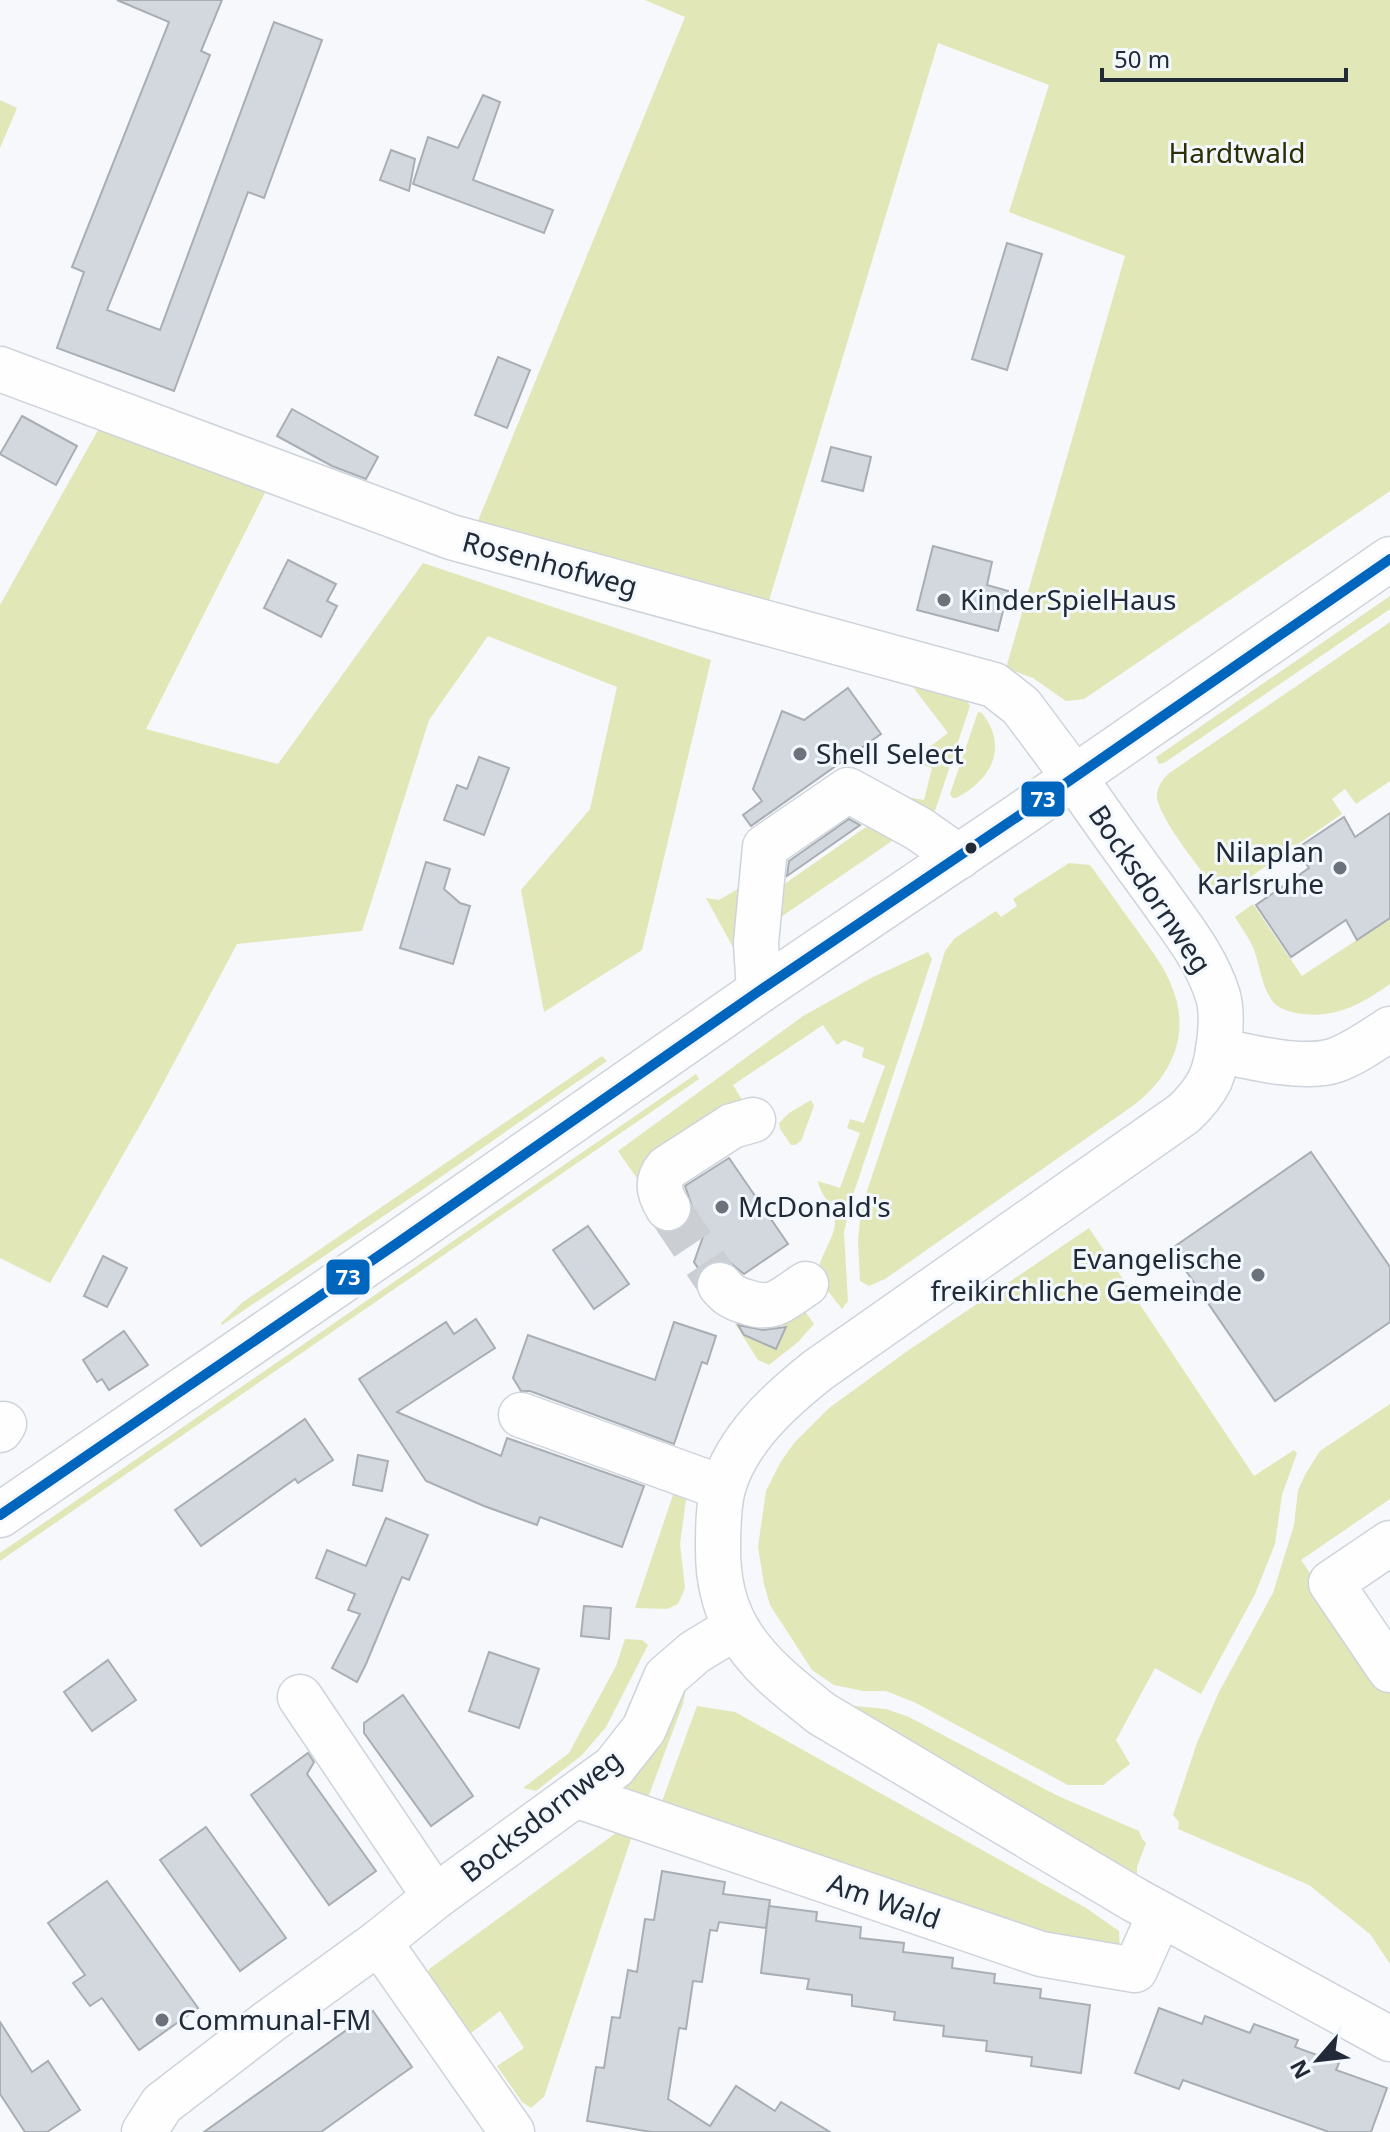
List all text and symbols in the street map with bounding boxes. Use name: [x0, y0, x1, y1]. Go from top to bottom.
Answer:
scale bar: [1102, 32, 1346, 82]
text: 50 m: [1114, 42, 1170, 75]
park label: Hardtwald: [1169, 133, 1305, 171]
street label: Rosenhofweg: [459, 521, 642, 605]
place label: KinderSpielHaus: [960, 580, 1176, 618]
marker: KinderSpielHaus: [935, 591, 953, 609]
place label: Shell Select: [816, 734, 964, 772]
marker: Shell Select: [791, 745, 809, 763]
line badge: 73: [1020, 780, 1066, 818]
text: 73: [1030, 783, 1056, 813]
street label: Bocksdornweg: [1081, 797, 1221, 980]
place label: Nilaplan Karlsruhe: [1197, 832, 1324, 902]
unlabelled marker: [963, 840, 979, 856]
marker: Nilaplan Karlsruhe: [1331, 859, 1349, 877]
place label: McDonald's: [738, 1187, 891, 1225]
marker: McDonald's: [713, 1198, 731, 1216]
place label: Evangelische freikirchliche Gemeinde: [930, 1239, 1242, 1309]
line badge: 73: [325, 1258, 371, 1296]
text: 73: [335, 1261, 361, 1291]
marker: Evangelische freikirchliche Gemeinde: [1249, 1266, 1267, 1284]
street label: Bocksdornweg: [452, 1740, 629, 1890]
street label: Am Wald: [823, 1863, 946, 1937]
place label: Communal-FM: [178, 2000, 371, 2038]
marker: Communal-FM: [153, 2011, 171, 2029]
north arrow: [1278, 2020, 1358, 2100]
text: N: [1282, 2055, 1317, 2085]

